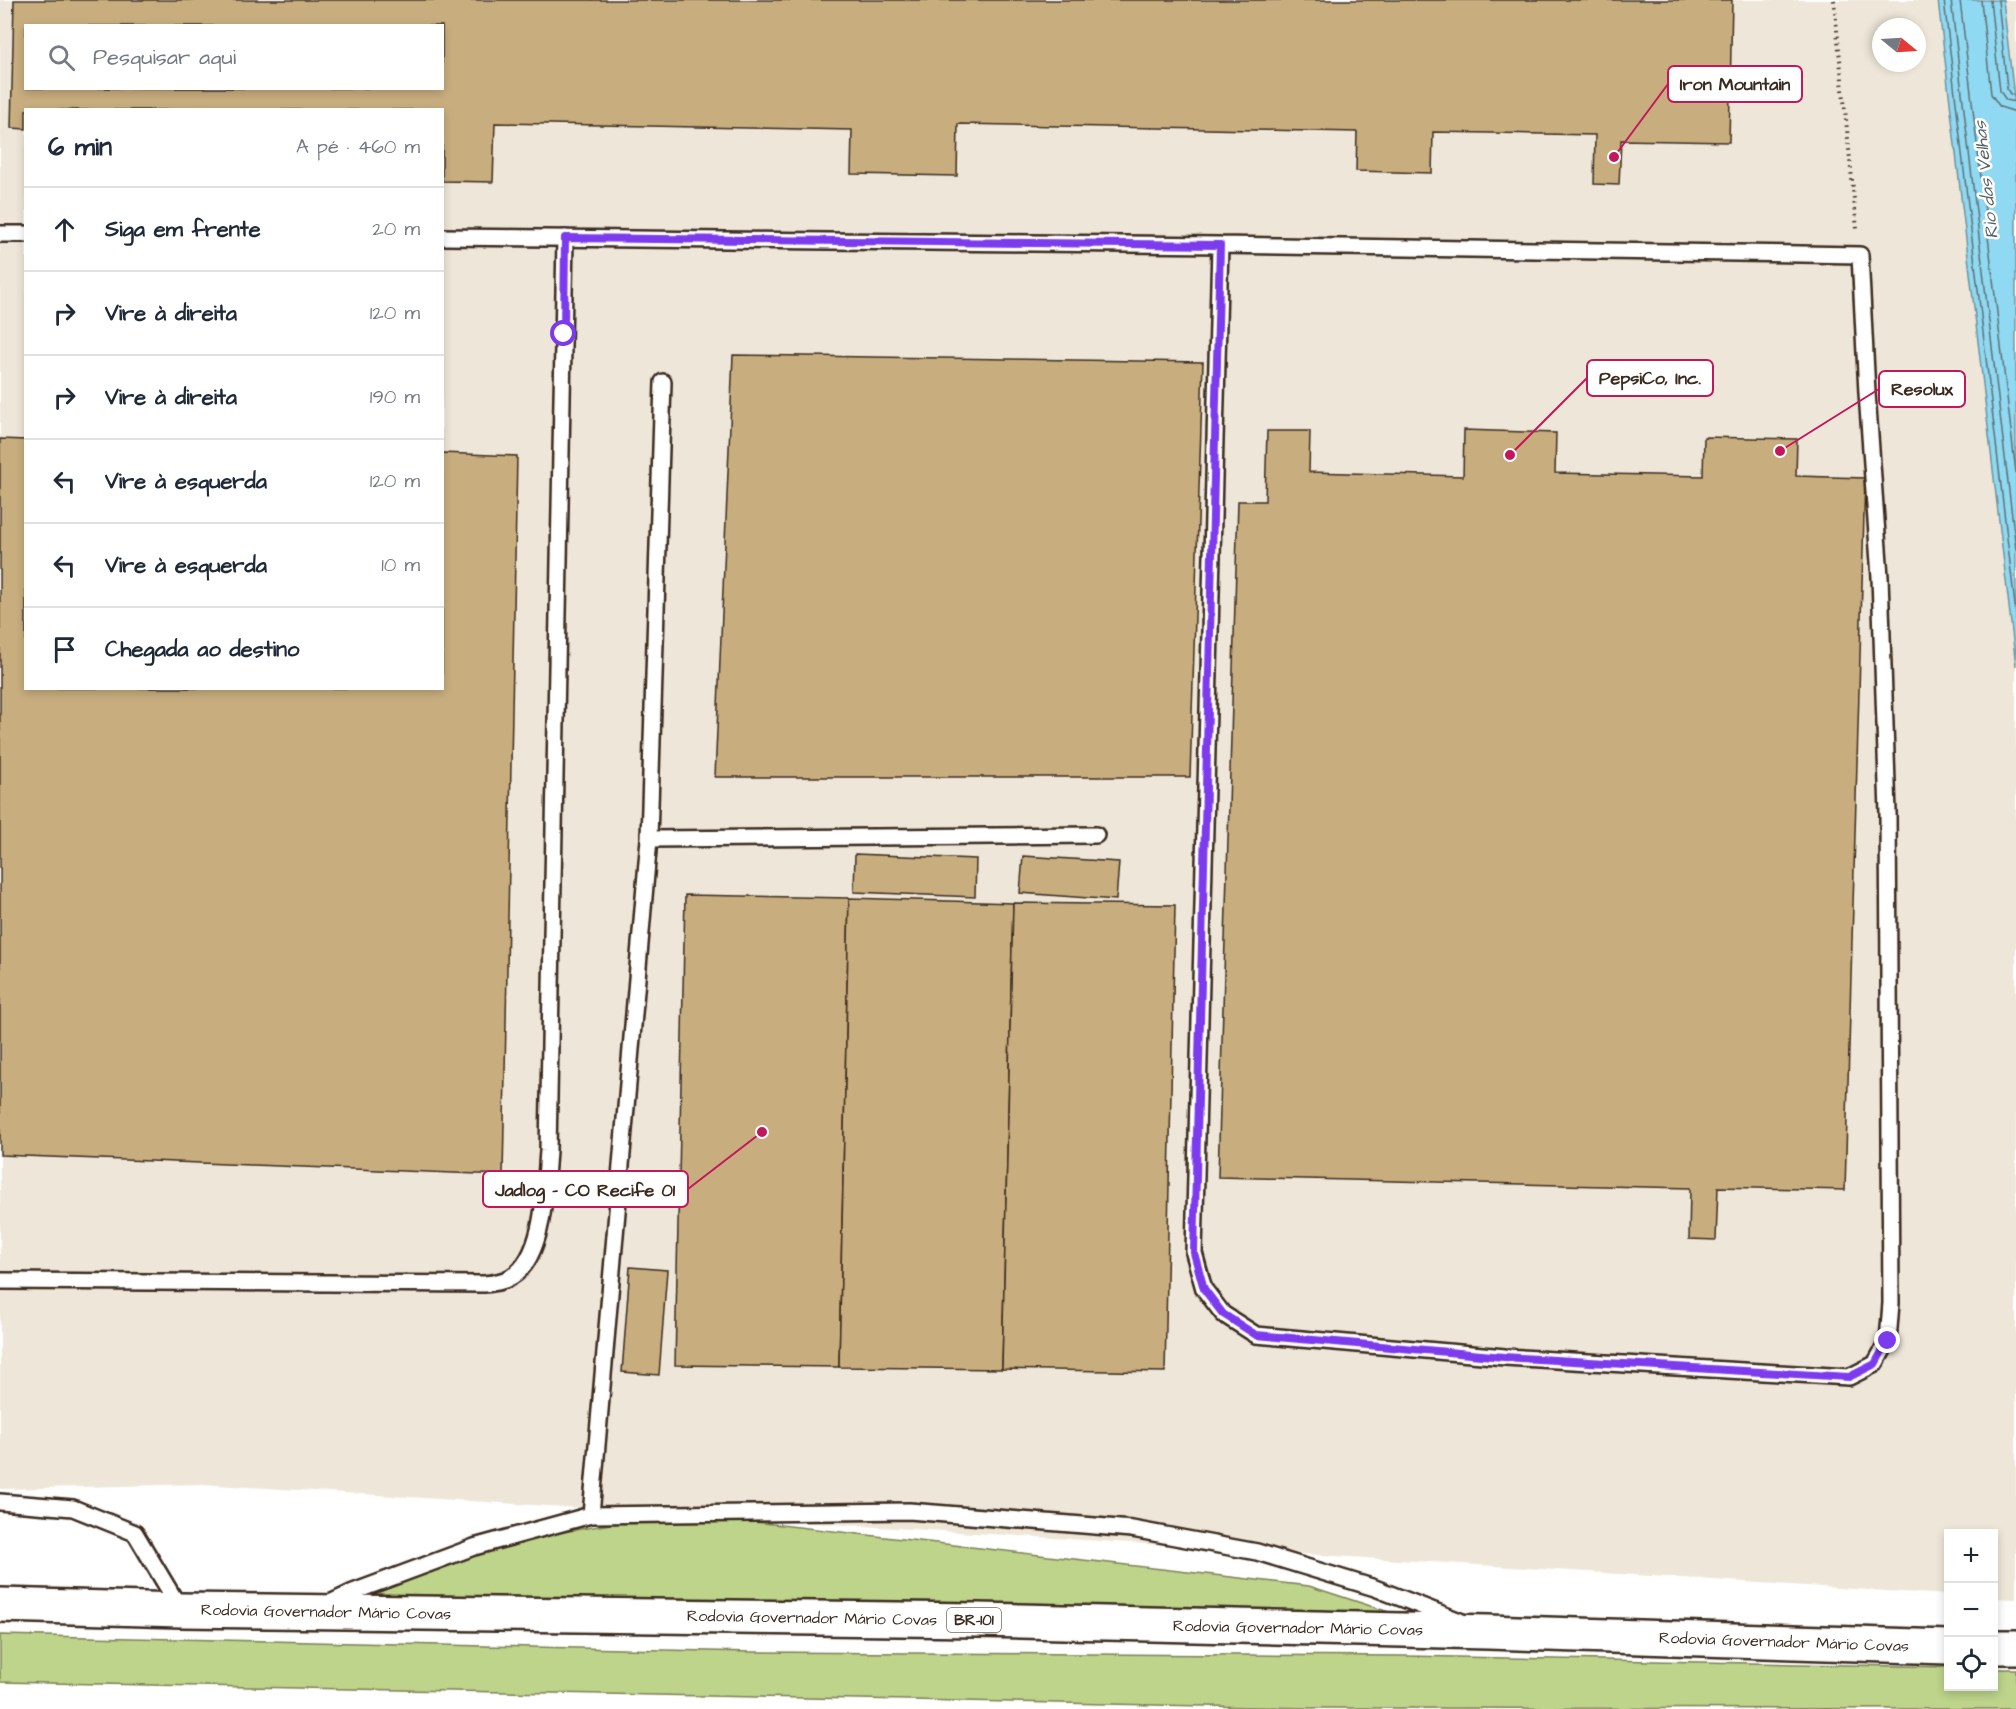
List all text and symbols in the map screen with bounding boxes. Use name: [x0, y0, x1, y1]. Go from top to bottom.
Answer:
north arrow: [1872, 18, 1926, 72]
search box: [24, 24, 444, 90]
icon: search: [45, 41, 78, 74]
text: Pesquisar aqui: [93, 42, 236, 73]
callout: Iron Mountain: [1668, 66, 1802, 102]
text: Iron Mountain: [1680, 72, 1790, 97]
water label: Rio das Velhas: [1967, 119, 2005, 240]
text: 6 min: [48, 129, 112, 165]
text: A pé · 460 m: [296, 133, 420, 161]
icon: ahead: [48, 213, 81, 246]
text: Siga em frente: [105, 214, 261, 245]
text: 20 m: [372, 215, 420, 243]
icon: right: [48, 297, 81, 330]
text: Vire à direita: [105, 298, 237, 329]
text: 120 m: [370, 299, 420, 327]
route start: [550, 320, 576, 346]
callout: PepsiCo, Inc.: [1587, 360, 1713, 396]
text: PepsiCo, Inc.: [1599, 366, 1701, 391]
callout: Resolux: [1879, 371, 1965, 407]
text: Resolux: [1891, 377, 1954, 402]
icon: right: [48, 381, 81, 414]
text: Vire à direita: [105, 382, 237, 413]
text: 190 m: [370, 383, 420, 411]
icon: left: [48, 465, 81, 498]
text: Vire à esquerda: [105, 466, 267, 497]
text: 120 m: [370, 467, 420, 495]
icon: left: [48, 549, 81, 582]
text: Vire à esquerda: [105, 550, 267, 581]
text: 10 m: [381, 551, 420, 579]
icon: arrive: [48, 633, 81, 666]
text: Chegada ao destino: [105, 634, 299, 665]
callout: Jadlog - CO Recife 01: [483, 1171, 688, 1207]
text: Jadlog - CO Recife 01: [494, 1178, 676, 1204]
route end: [1874, 1327, 1900, 1353]
map controls: [1944, 1529, 1998, 1691]
button: +: [1944, 1529, 1998, 1583]
button: −: [1944, 1583, 1998, 1637]
street label: Rodovia Governador Mário Covas: [201, 1599, 451, 1625]
street label: Rodovia Governador Mário Covas: [687, 1605, 937, 1631]
road number: BR-101: [947, 1608, 1001, 1632]
street label: Rodovia Governador Mário Covas: [1173, 1615, 1423, 1641]
street label: Rodovia Governador Mário Covas: [1659, 1627, 1909, 1657]
button: locate: [1944, 1637, 1998, 1691]

